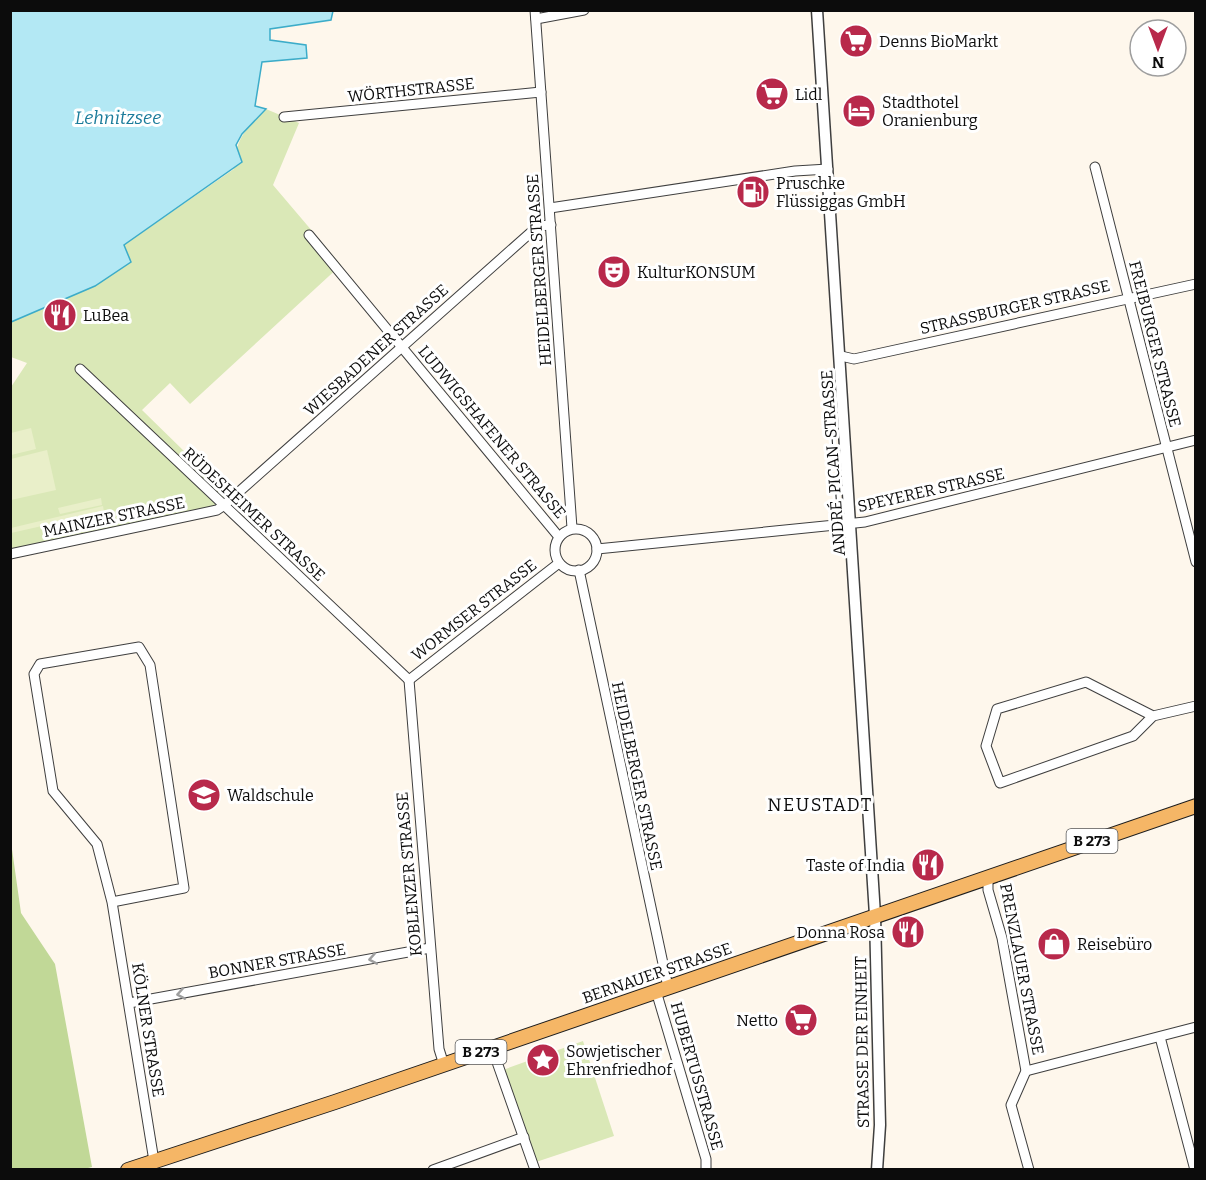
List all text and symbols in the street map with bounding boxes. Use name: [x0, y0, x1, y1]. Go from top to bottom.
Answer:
north arrow: [1128, 18, 1188, 78]
supermarket icon: Denns BioMarkt: [838, 23, 874, 59]
place label: Denns BioMarkt: [879, 32, 999, 51]
text: N: [1152, 53, 1164, 72]
street label: WÖRTHSTRASSE: [347, 74, 475, 106]
supermarket icon: Lidl: [754, 76, 790, 112]
place label: Lidl: [795, 85, 823, 104]
hotel icon: Stadthotel Oranienburg: [841, 93, 877, 129]
place label: Stadthotel Oranienburg: [882, 93, 978, 130]
water label: Lehnitzsee: [75, 107, 161, 129]
street label: HEIDELBERGER STRASSE: [523, 173, 555, 367]
fuel station icon: Pruschke Flüssiggas GmbH: [735, 174, 771, 210]
place label: Pruschke Flüssiggas GmbH: [776, 174, 906, 211]
theatre icon: KulturKONSUM: [596, 254, 632, 290]
street label: FREIBURGER STRASSE: [1125, 259, 1185, 429]
place label: KulturKONSUM: [637, 263, 756, 282]
street label: STRASSBURGER STRASSE: [918, 276, 1112, 338]
street label: WIESBADENER STRASSE: [300, 280, 452, 420]
restaurant icon: LuBea: [42, 297, 78, 333]
place label: LuBea: [83, 306, 129, 325]
street label: LUDWIGSHAFENER STRASSE: [414, 342, 570, 522]
street label: ANDRÉ-PICAN-STRASSE: [816, 369, 849, 557]
street label: RÜDESHEIMER STRASSE: [179, 443, 329, 585]
street label: SPEYERER STRASSE: [856, 464, 1006, 516]
street label: MAINZER STRASSE: [41, 493, 187, 541]
street label: WORMSER STRASSE: [408, 555, 540, 665]
street label: HEIDELBERGER STRASSE: [608, 680, 666, 872]
school or university icon: Waldschule: [186, 777, 222, 813]
place label: Waldschule: [227, 786, 314, 805]
street label: KOBLENZER STRASSE: [392, 791, 426, 957]
district label: NEUSTADT: [767, 794, 873, 816]
road number: B 273: [1066, 829, 1118, 853]
restaurant icon: Taste of India: [910, 847, 946, 883]
place label: Taste of India: [806, 856, 905, 875]
street label: PRENZLAUER STRASSE: [996, 882, 1048, 1056]
restaurant icon: Donna Rosa: [890, 914, 926, 950]
place label: Donna Rosa: [796, 923, 885, 942]
shop icon: Reisebüro: [1036, 926, 1072, 962]
place label: Reisebüro: [1077, 935, 1152, 954]
street label: BERNAUER STRASSE: [580, 939, 734, 1007]
street label: BONNER STRASSE: [207, 940, 347, 982]
one-way arrow: [368, 952, 378, 965]
street label: STRASSE DER EINHEIT: [851, 956, 873, 1128]
street label: KÖLNER STRASSE: [128, 961, 168, 1099]
one-way arrow: [176, 987, 186, 1000]
street label: HUBERTUSSTRASSE: [667, 1000, 727, 1152]
supermarket icon: Netto: [783, 1002, 819, 1038]
place label: Netto: [736, 1011, 778, 1030]
road number: B 273: [456, 1040, 506, 1064]
place icon: Sowjetischer Ehrenfriedhof: [525, 1042, 561, 1078]
place label: Sowjetischer Ehrenfriedhof: [566, 1042, 673, 1079]

